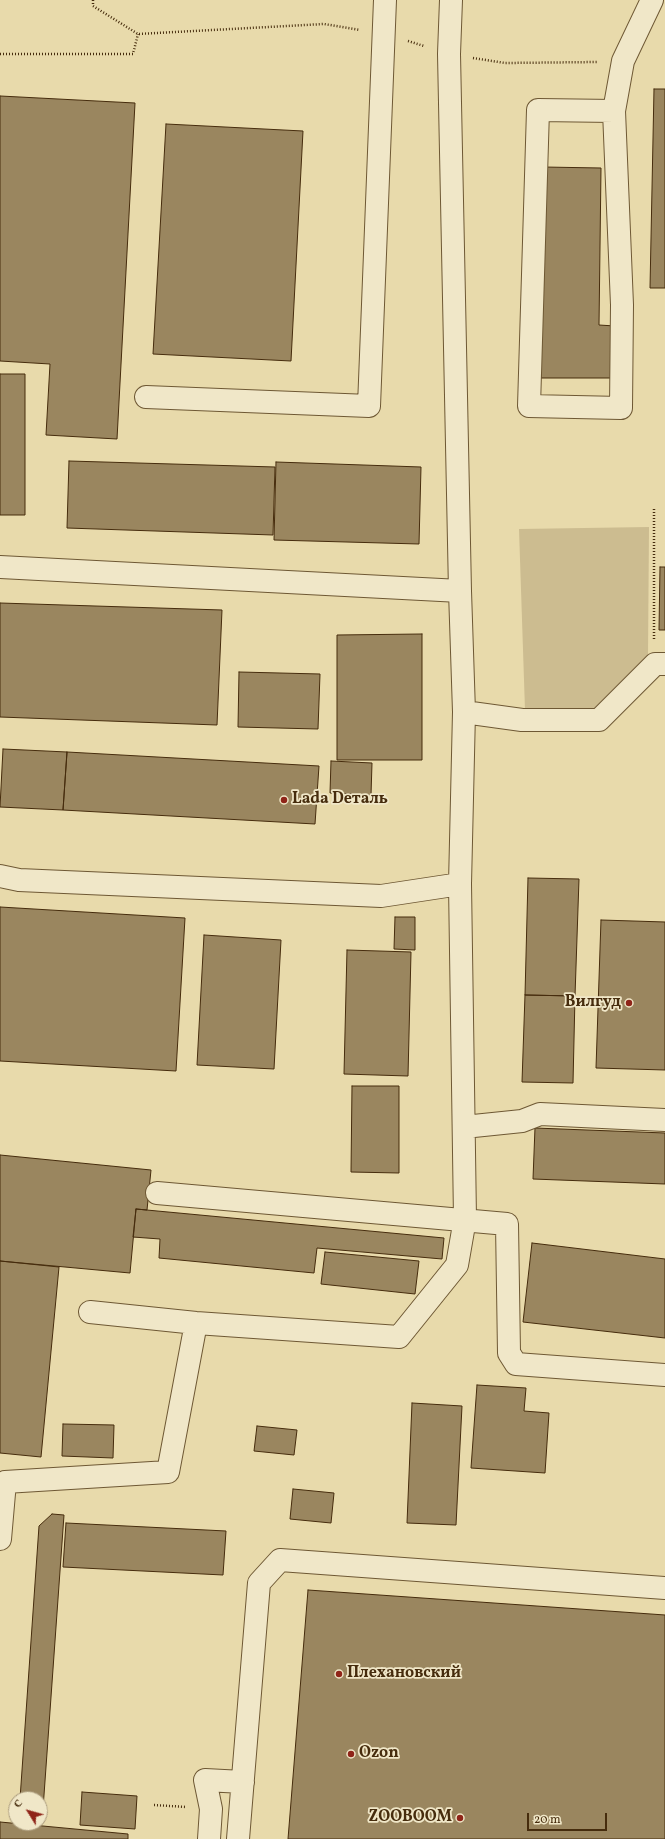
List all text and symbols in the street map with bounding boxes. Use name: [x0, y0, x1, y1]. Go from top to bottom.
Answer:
place label: Lada Dеталь: [292, 790, 388, 810]
marker: Lada Dеталь: [279, 795, 289, 805]
place label: Вилгуд: [565, 993, 621, 1013]
marker: Вилгуд: [624, 998, 634, 1008]
place label: Плехановский: [347, 1664, 461, 1684]
marker: Плехановский: [334, 1669, 344, 1679]
place label: Ozon: [359, 1744, 399, 1764]
marker: Ozon: [346, 1749, 356, 1759]
north arrow: [8, 1791, 48, 1831]
text: С: [11, 1797, 27, 1811]
scale bar: [529, 1805, 609, 1831]
place label: ZOOBOOM: [368, 1808, 452, 1828]
text: 20 m: [534, 1812, 561, 1828]
marker: ZOOBOOM: [455, 1813, 465, 1823]

